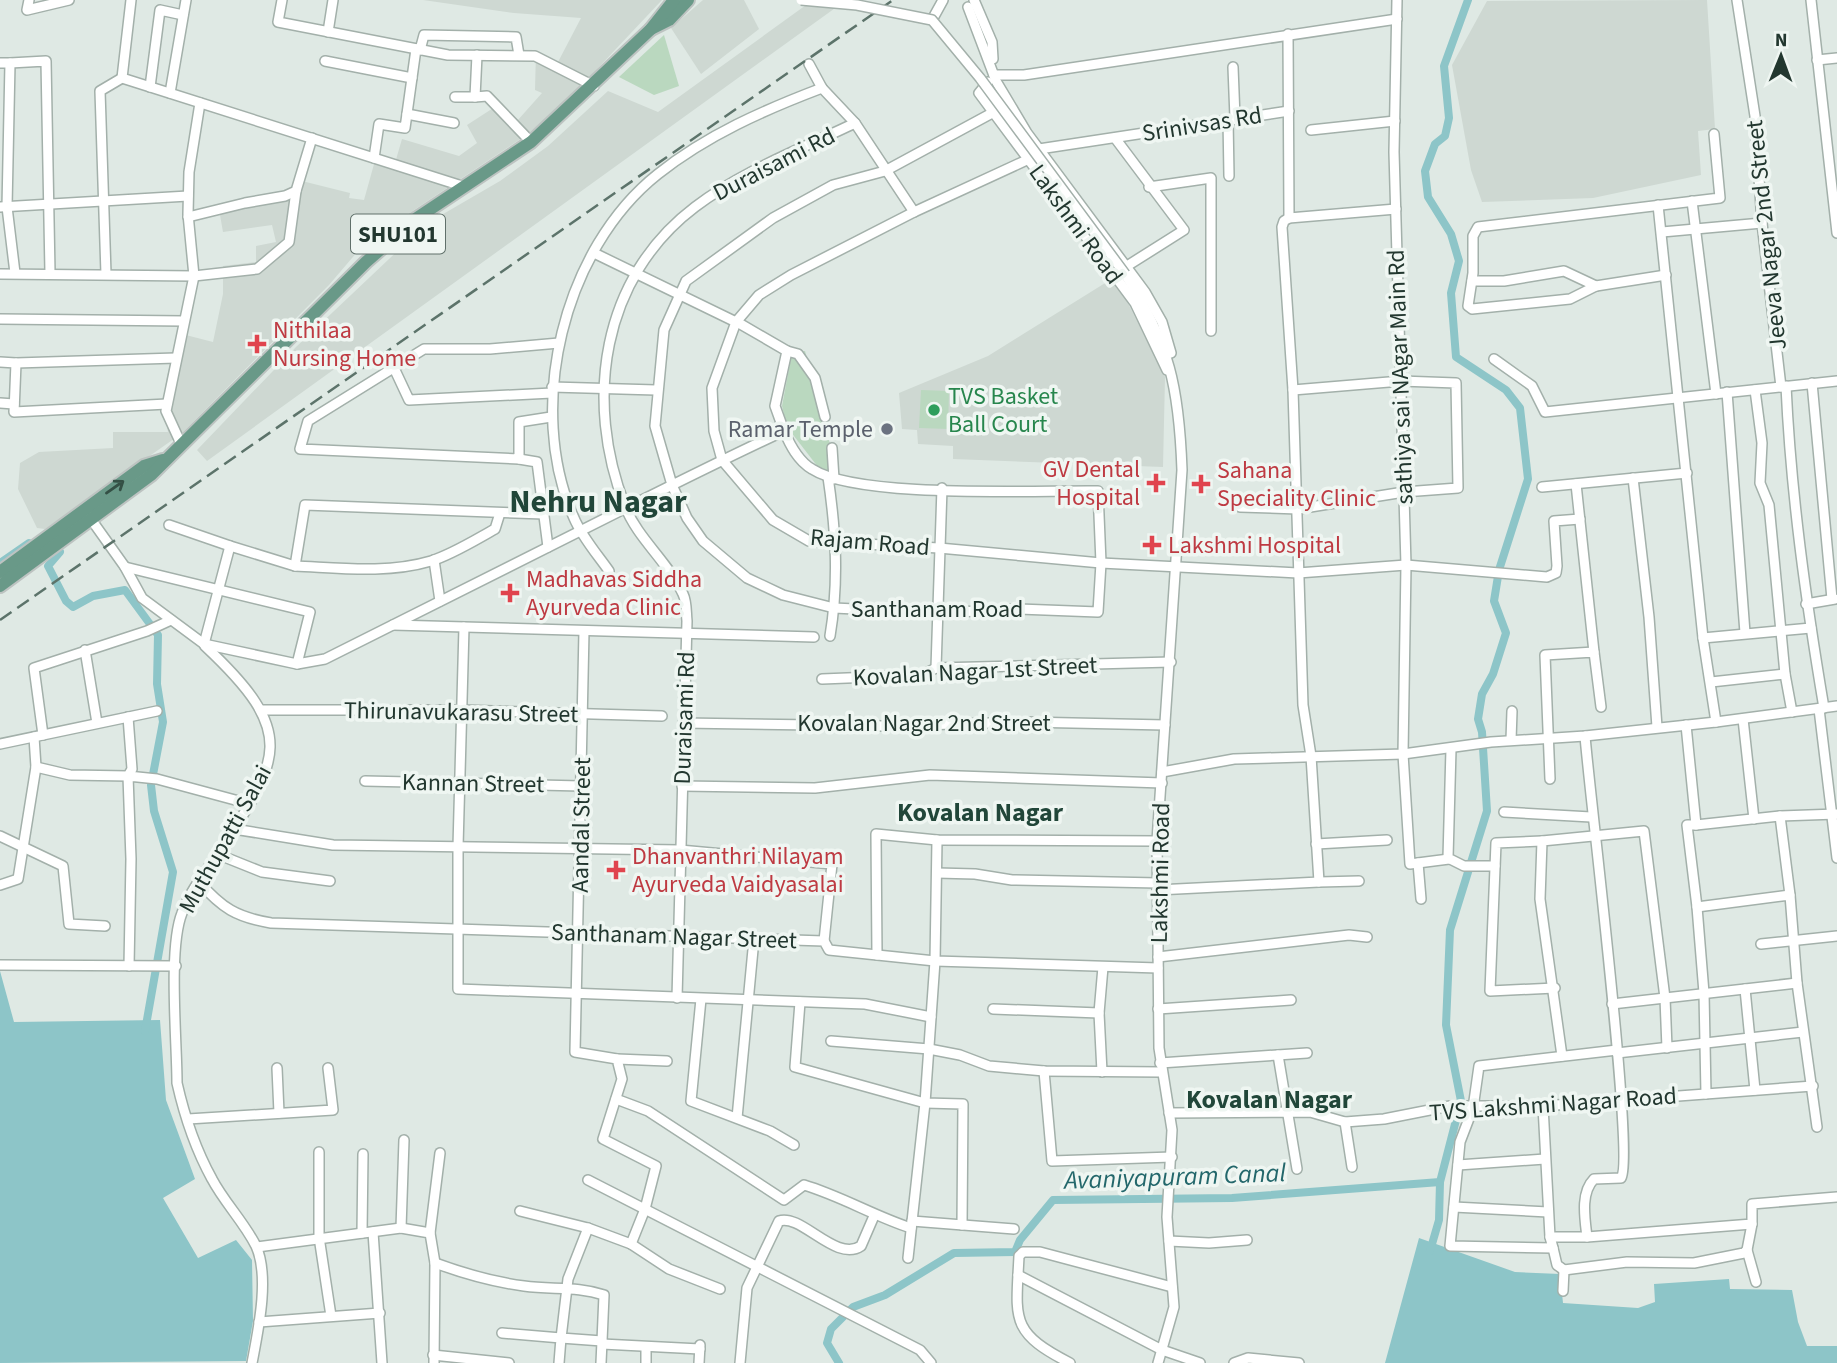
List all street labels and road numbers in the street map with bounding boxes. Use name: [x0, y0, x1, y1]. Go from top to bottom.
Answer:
street label: Srinivsas Rd: [1140, 98, 1265, 151]
street label: Jeeva Nagar 2nd Street: [1737, 118, 1796, 352]
street label: Duraisami Rd: [707, 119, 841, 210]
street label: Lakshmi Road: [1020, 157, 1131, 292]
road number: SHU101: [351, 215, 445, 254]
street label: sathiya sai NAgar Main Rd: [1379, 249, 1422, 505]
street label: Rajam Road: [809, 520, 931, 565]
street label: Santhanam Road: [851, 592, 1023, 627]
street label: Kovalan Nagar 1st Street: [852, 648, 1098, 695]
street label: Duraisami Rd: [665, 651, 704, 785]
street label: Thirunavukarasu Street: [344, 693, 578, 732]
street label: Kovalan Nagar 2nd Street: [797, 706, 1051, 741]
street label: Aandal Street: [563, 757, 600, 893]
street label: Muthupatti Salai: [170, 759, 281, 920]
street label: Kannan Street: [401, 765, 544, 802]
street label: Lakshmi Road: [1142, 802, 1179, 944]
street label: Santhanam Nagar Street: [550, 915, 797, 958]
street label: TVS Lakshmi Nagar Road: [1428, 1078, 1678, 1131]

